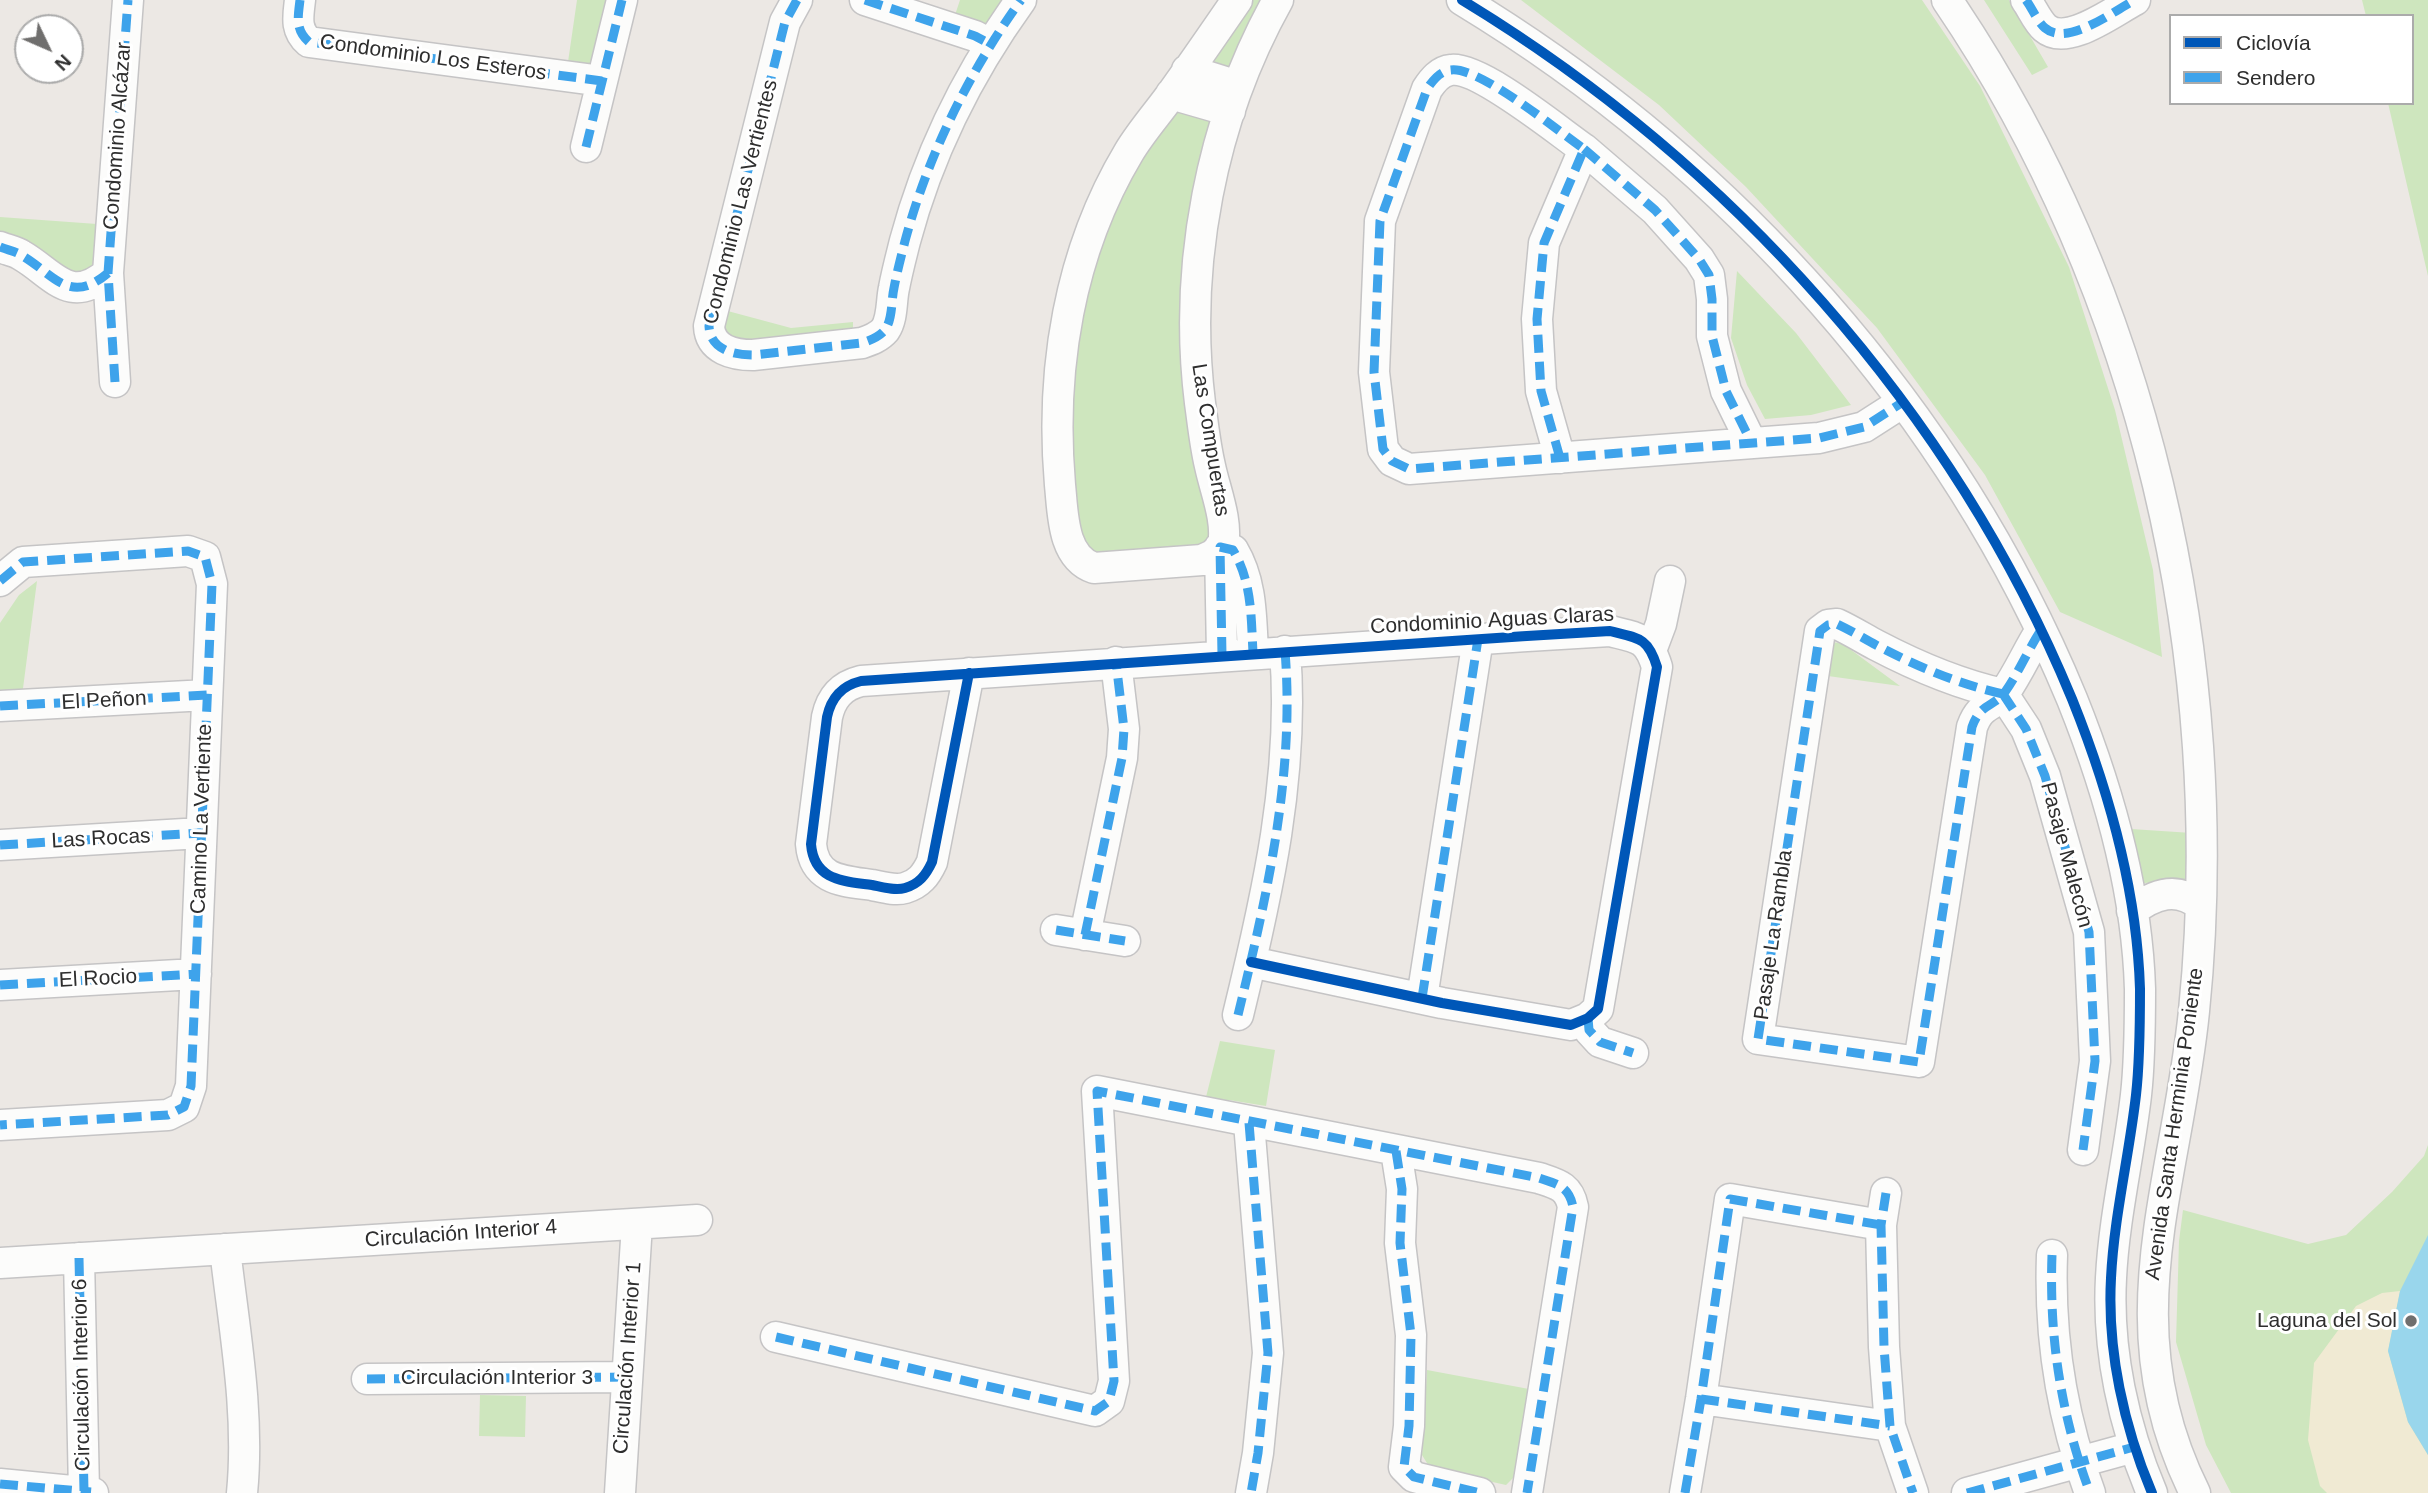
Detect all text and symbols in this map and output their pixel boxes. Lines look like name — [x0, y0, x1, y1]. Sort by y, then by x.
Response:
north arrow — [14, 14, 84, 84]
legend — [2169, 14, 2414, 105]
street label: Condominio Los Esteros — [318, 30, 548, 86]
text: Ciclovía — [2236, 31, 2311, 54]
street label: Condominio Alcázar — [99, 41, 137, 231]
text: N — [51, 50, 75, 75]
text: Sendero — [2236, 66, 2315, 89]
street label: Condominio Las Vertientes — [698, 77, 784, 327]
street label: Las Compuertas — [1186, 362, 1234, 518]
street label: Condominio Aguas Claras — [1370, 602, 1614, 640]
street label: El Peñon — [61, 686, 147, 716]
street label: Camino La Vertiente — [186, 723, 218, 915]
street label: Pasaje Malecón — [2034, 780, 2098, 930]
street label: Las Rocas — [51, 824, 151, 854]
street label: Pasaje La Rambla — [1750, 848, 1798, 1022]
street label: El Rocio — [58, 964, 138, 994]
street label: Avenida Santa Herminia Poniente — [2141, 966, 2209, 1282]
street label: Circulación Interior 4 — [364, 1215, 558, 1253]
street label: Circulación Interior 1 — [609, 1261, 647, 1455]
street label: Circulación Interior 6 — [68, 1279, 96, 1471]
place label: Laguna del Sol — [2257, 1308, 2397, 1334]
marker: Laguna del Sol — [2403, 1313, 2419, 1329]
street label: Circulación Interior 3 — [401, 1365, 593, 1391]

